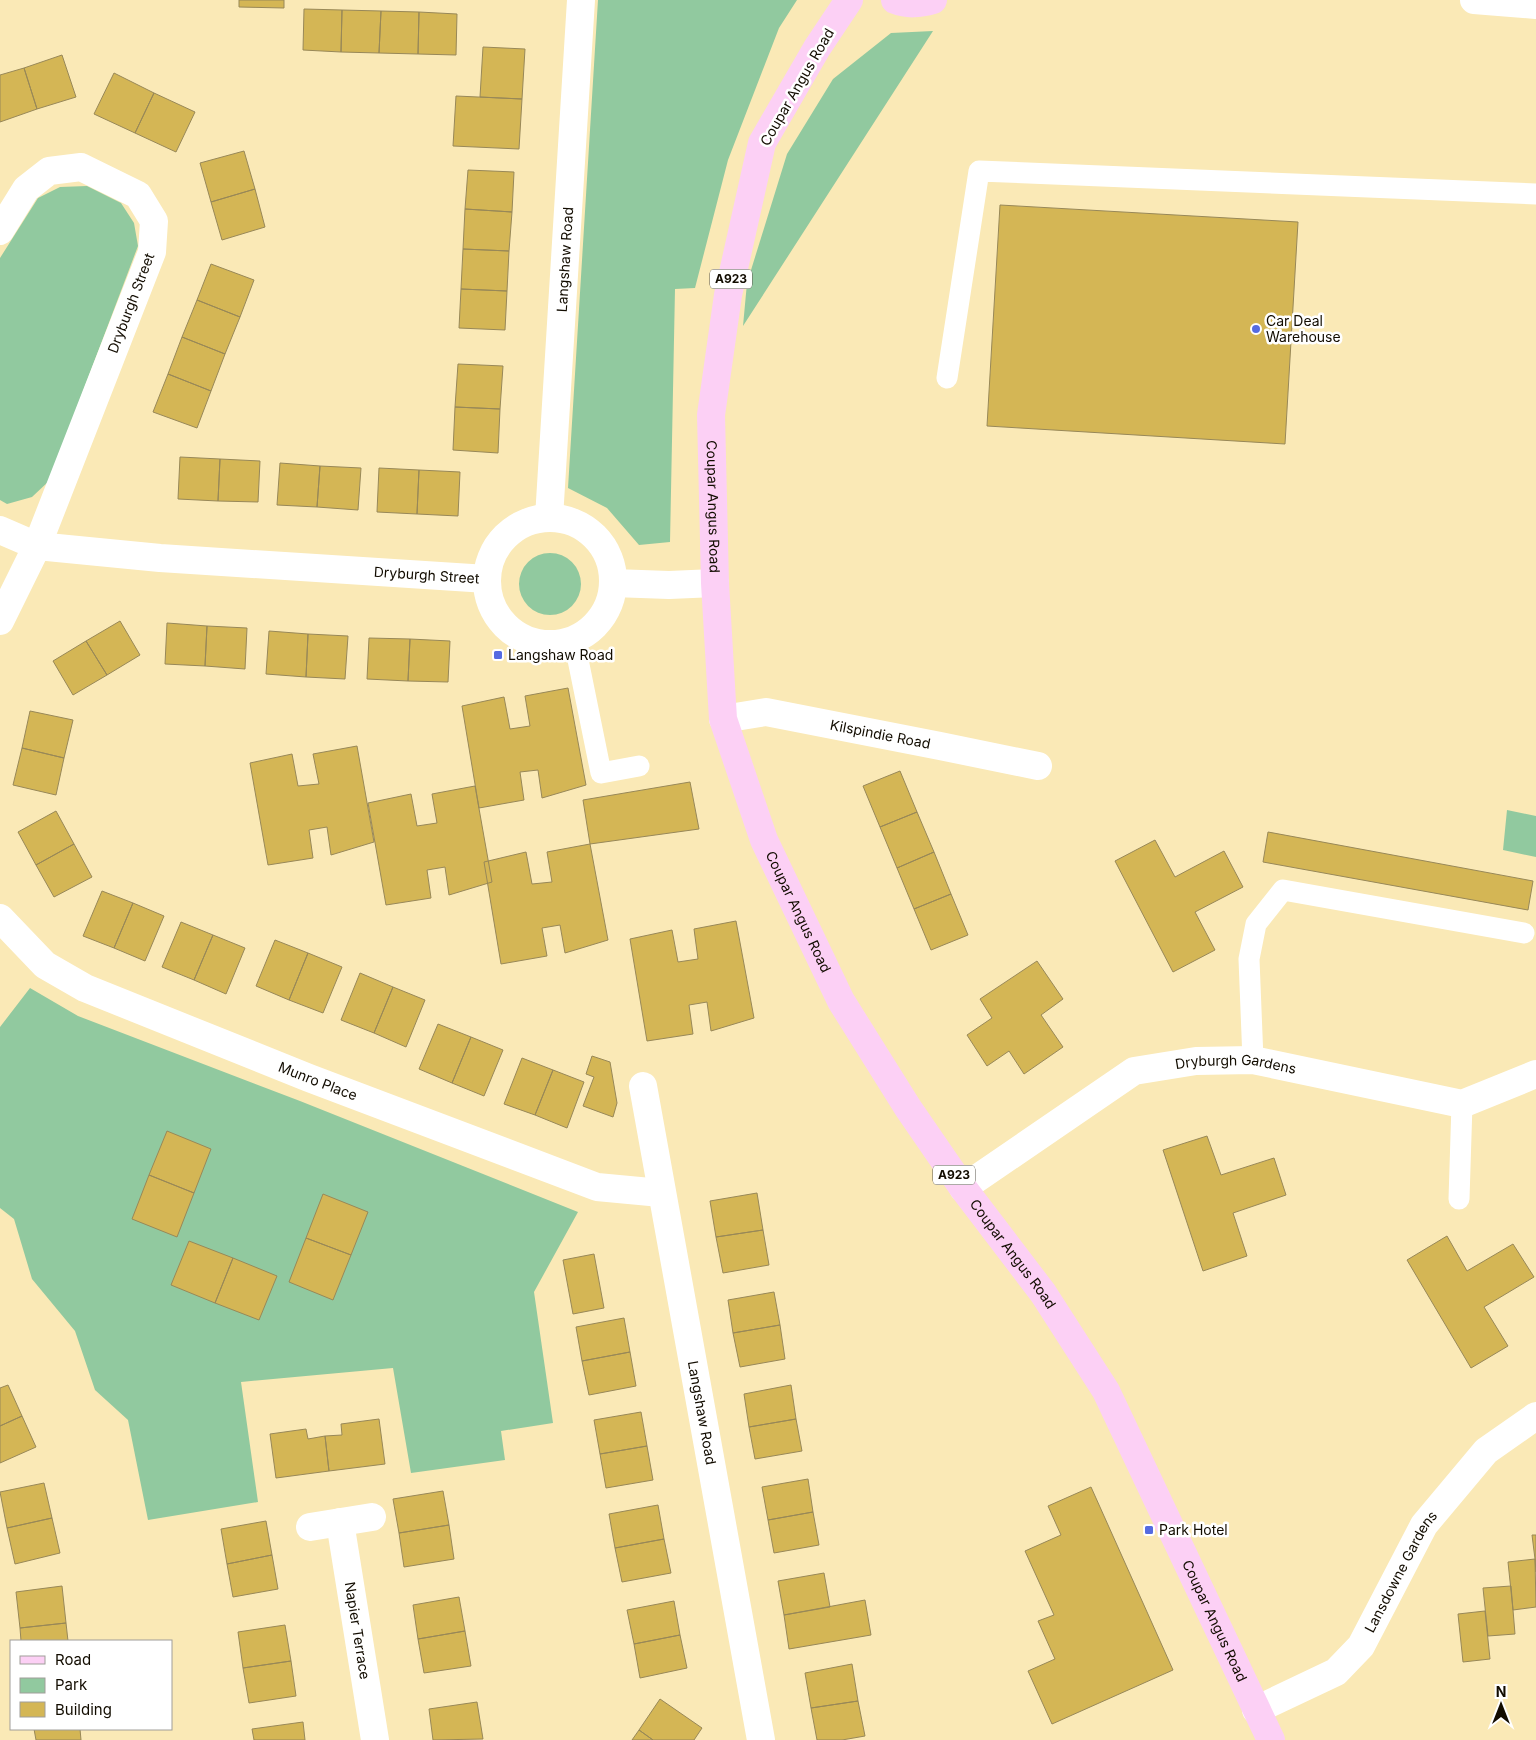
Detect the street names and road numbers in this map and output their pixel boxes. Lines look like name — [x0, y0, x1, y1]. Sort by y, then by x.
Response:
street label: Coupar Angus Road — [756, 25, 837, 148]
street label: Langshaw Road — [553, 206, 576, 313]
street label: Dryburgh Street — [104, 250, 158, 355]
road number: A923 — [710, 270, 752, 288]
street label: Coupar Angus Road — [704, 440, 724, 573]
street label: Dryburgh Street — [373, 563, 480, 587]
street label: Kilspindie Road — [829, 716, 932, 752]
street label: Coupar Angus Road — [762, 848, 835, 975]
street label: Dryburgh Gardens — [1174, 1051, 1298, 1077]
street label: Munro Place — [276, 1058, 360, 1103]
road number: A923 — [933, 1166, 975, 1184]
street label: Coupar Angus Road — [967, 1196, 1060, 1312]
street label: Langshaw Road — [685, 1359, 720, 1466]
street label: Lansdowne Gardens — [1361, 1507, 1440, 1635]
street label: Coupar Angus Road — [1179, 1557, 1251, 1684]
street label: Napier Terrace — [342, 1580, 374, 1681]

